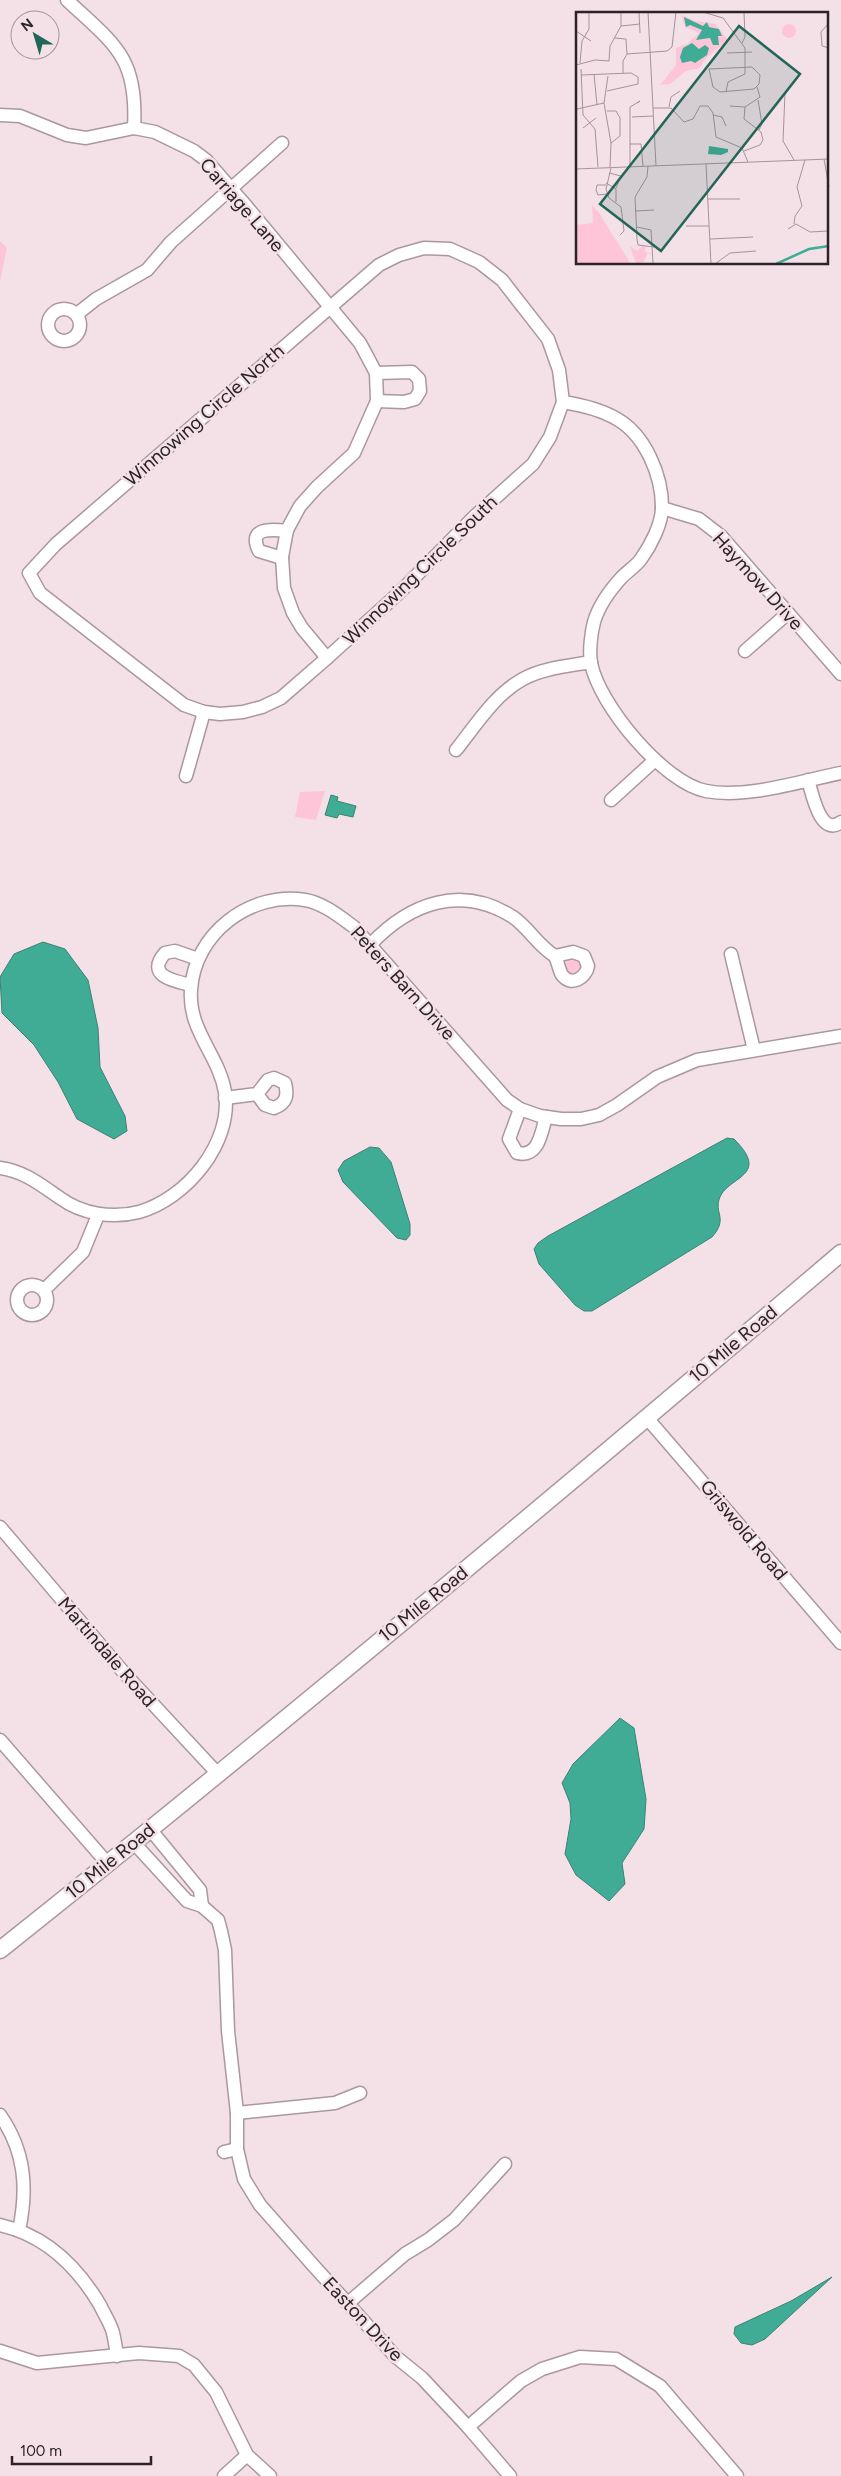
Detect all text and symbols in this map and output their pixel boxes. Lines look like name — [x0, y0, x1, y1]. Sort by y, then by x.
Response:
north arrow — [10, 10, 60, 60]
inset map — [576, 12, 828, 265]
text: N — [18, 15, 37, 35]
street label: Carriage Lane — [195, 153, 289, 257]
street label: Winnowing Circle North — [119, 339, 289, 491]
street label: Winnowing Circle South — [338, 490, 502, 650]
street label: Haymow Drive — [708, 527, 808, 635]
street label: Peters Barn Drive — [346, 921, 460, 1045]
street label: 10 Mile Road — [684, 1300, 782, 1388]
street label: Griswold Road — [695, 1475, 793, 1585]
street label: 10 Mile Road — [374, 1561, 472, 1647]
street label: Martindale Road — [53, 1592, 161, 1712]
street label: 10 Mile Road — [61, 1818, 159, 1904]
street label: Easton Drive — [318, 2272, 408, 2366]
scale bar — [12, 2434, 151, 2466]
text: 100 m — [20, 2442, 62, 2460]

